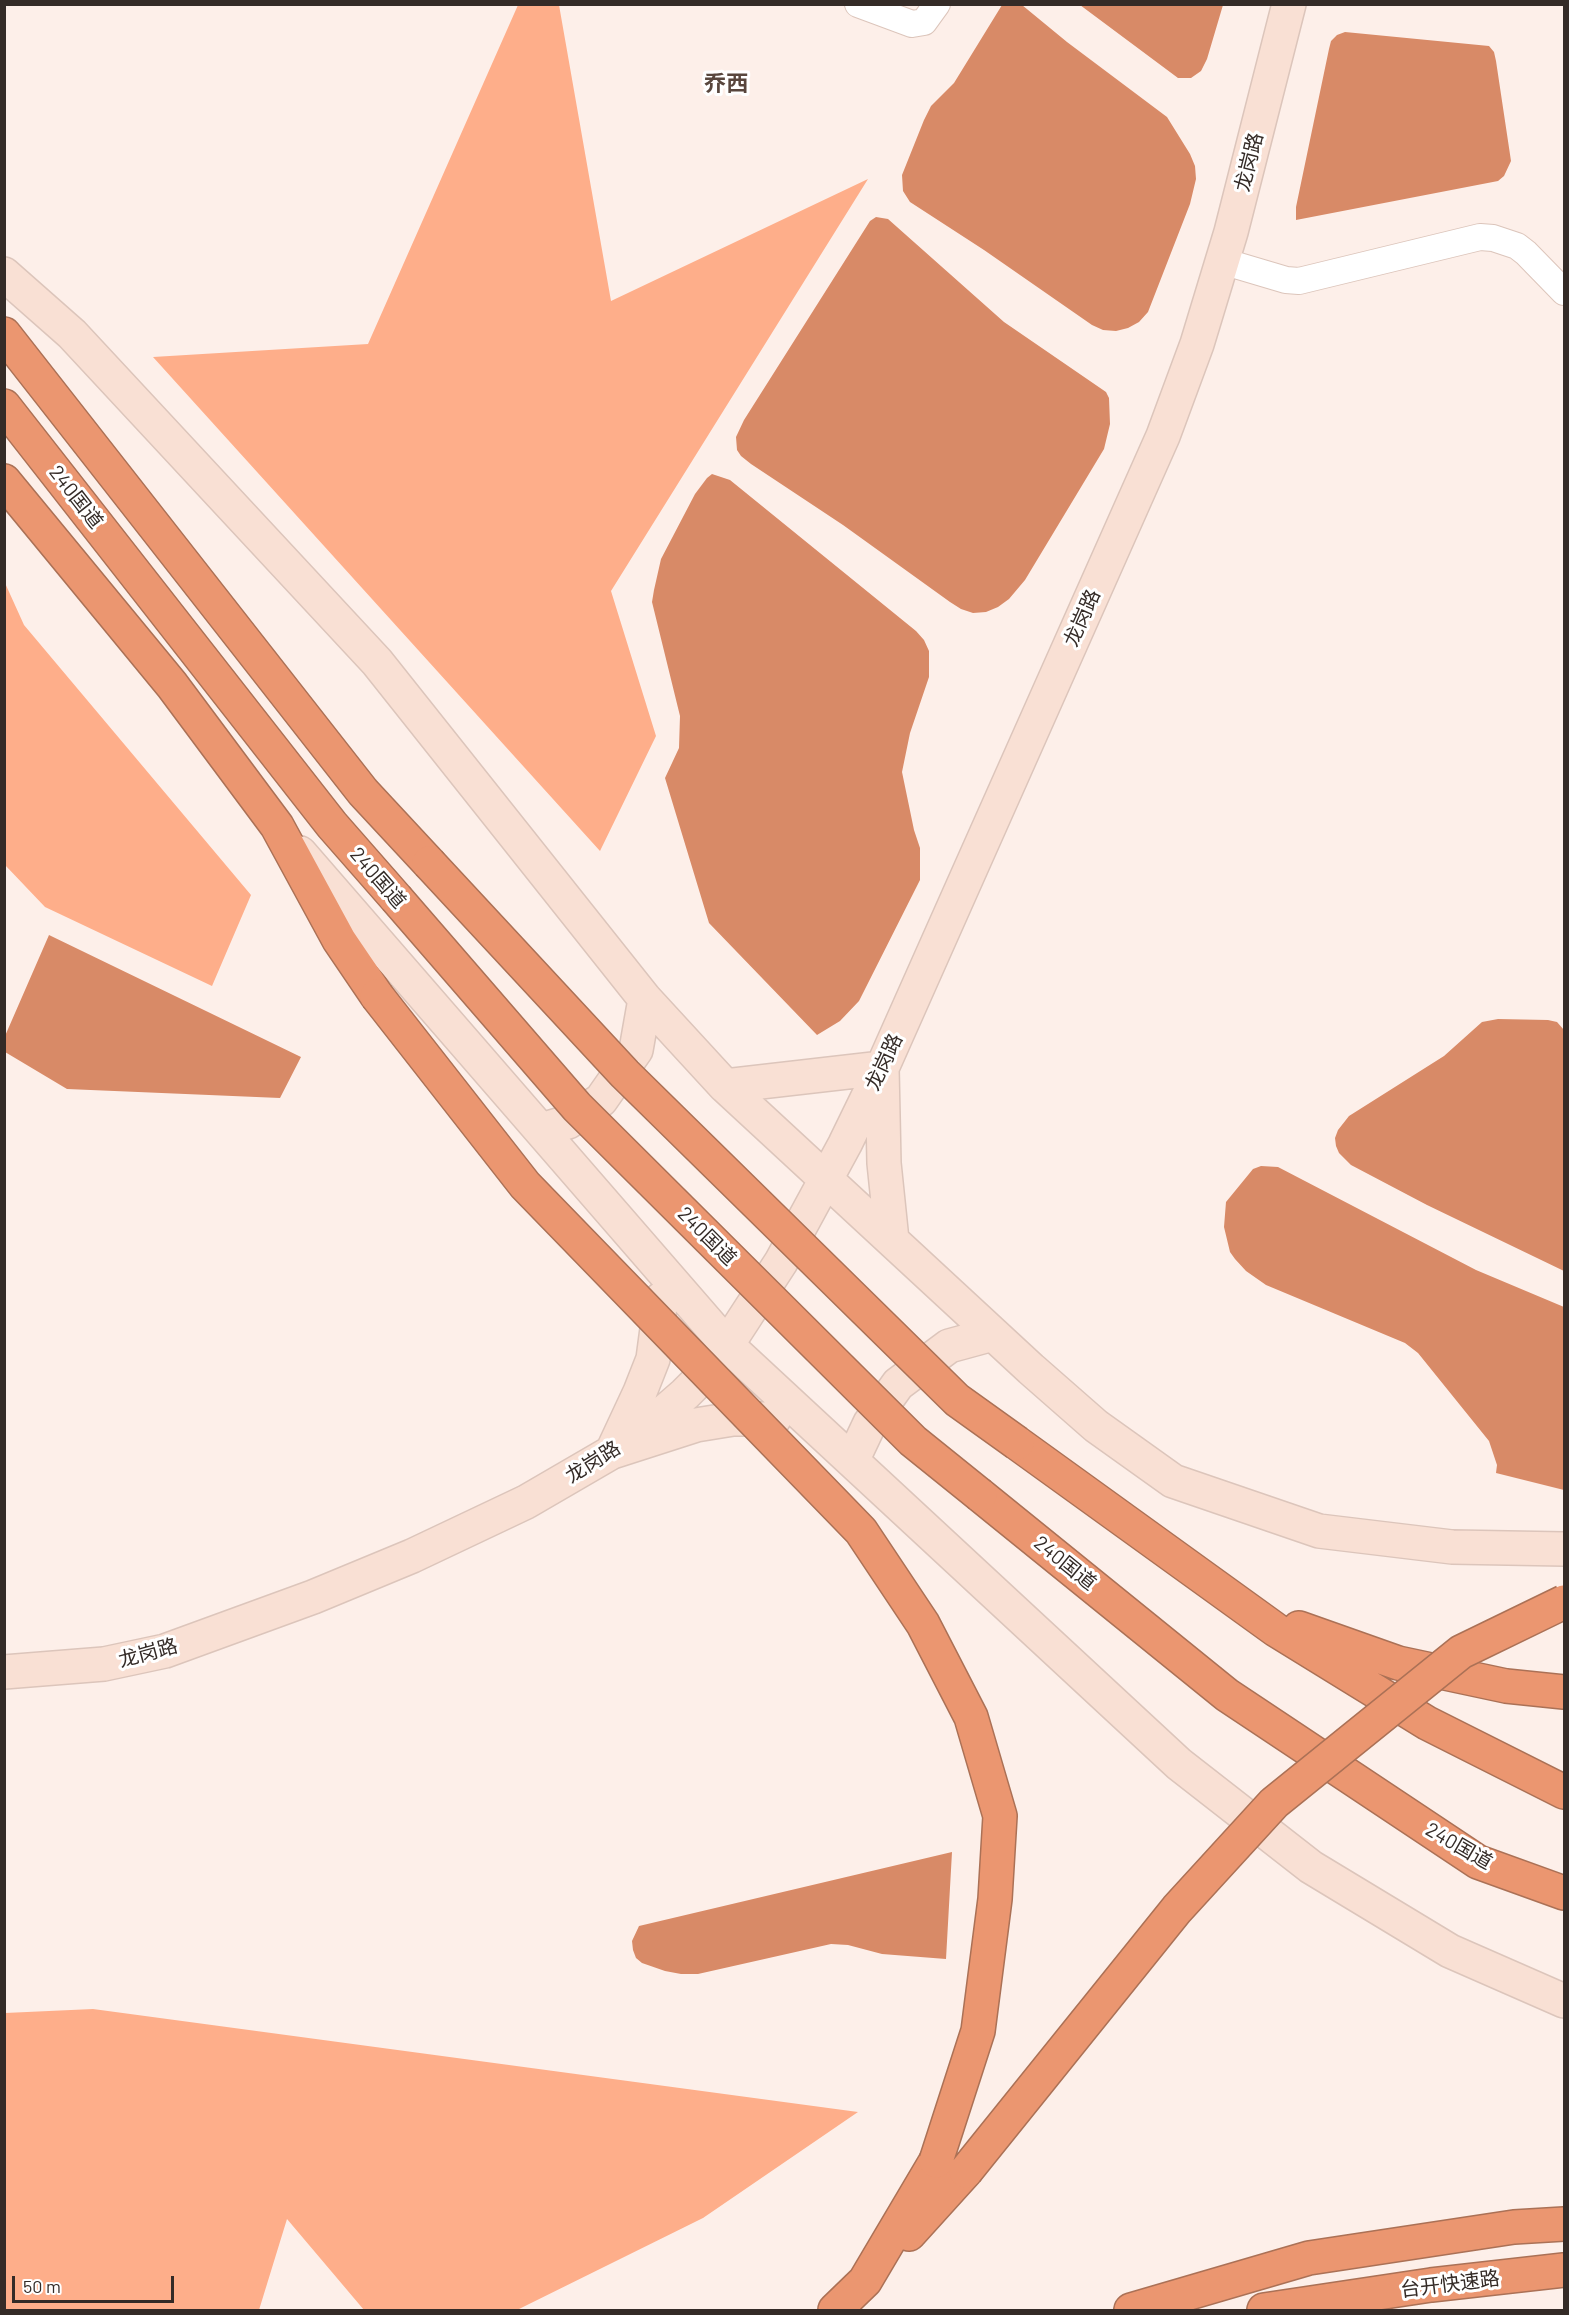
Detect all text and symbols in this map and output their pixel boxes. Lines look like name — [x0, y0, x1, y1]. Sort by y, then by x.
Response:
district label: 乔西 — [704, 71, 748, 97]
street label: 龙岗路 — [1230, 130, 1268, 194]
street label: 240国道 — [44, 461, 108, 533]
street label: 龙岗路 — [1059, 586, 1105, 650]
street label: 240国道 — [345, 843, 411, 913]
street label: 龙岗路 — [860, 1030, 908, 1094]
street label: 240国道 — [673, 1202, 741, 1270]
street label: 龙岗路 — [561, 1436, 625, 1488]
street label: 240国道 — [1029, 1531, 1101, 1595]
street label: 龙岗路 — [116, 1634, 180, 1672]
street label: 240国道 — [1421, 1817, 1497, 1875]
scale bar — [15, 2264, 177, 2302]
street label: 台开快速路 — [1399, 2266, 1501, 2302]
text: 50 m — [23, 2275, 61, 2297]

